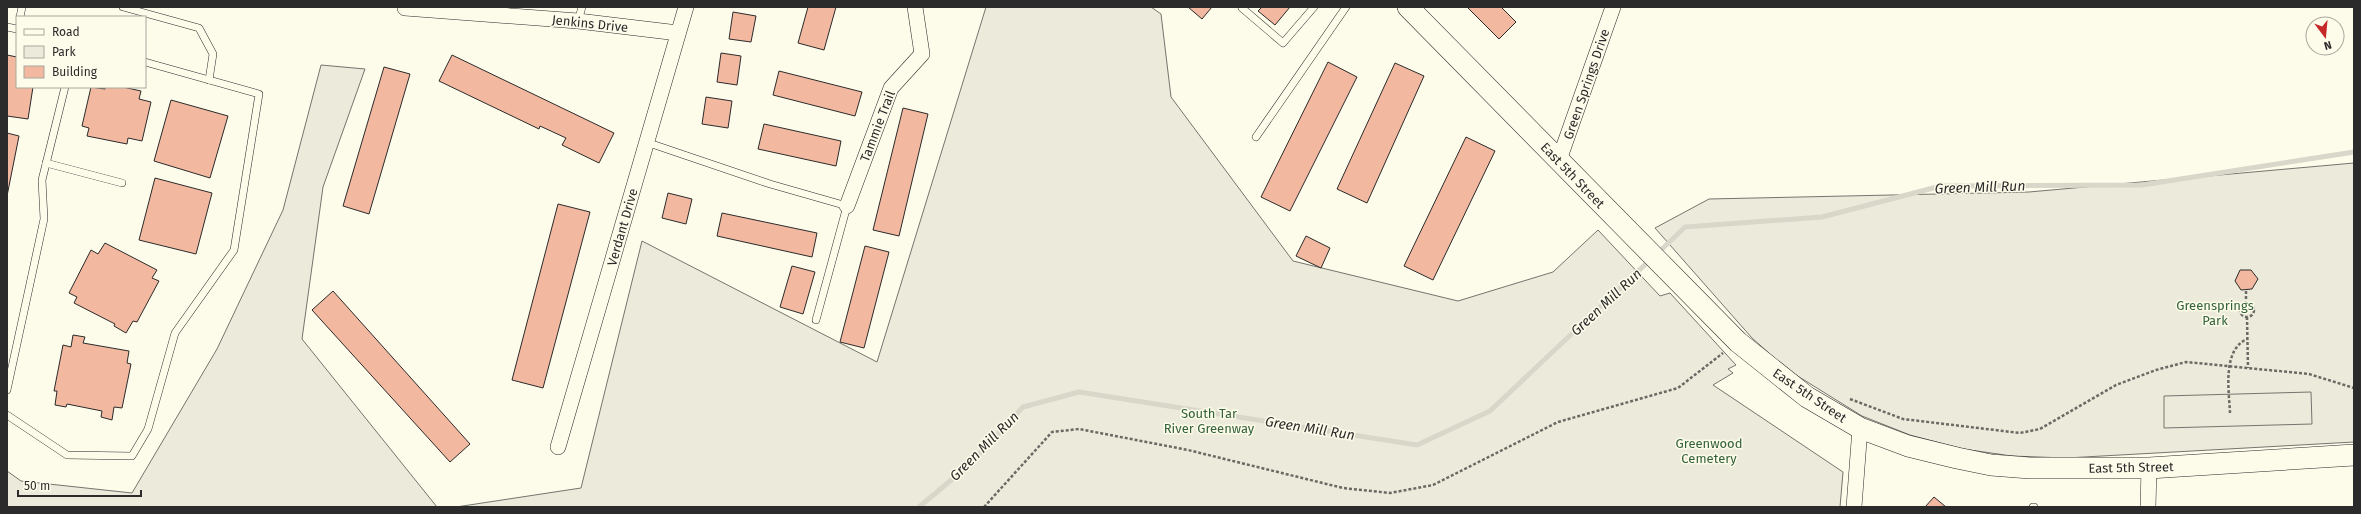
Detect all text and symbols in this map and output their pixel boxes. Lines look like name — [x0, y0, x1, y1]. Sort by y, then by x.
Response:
street label: Jenkins Drive — [551, 12, 629, 35]
legend — [16, 16, 146, 88]
north arrow — [2305, 16, 2345, 56]
text: Road — [52, 25, 80, 39]
street label: Green Springs Drive — [1561, 27, 1612, 141]
text: N — [2322, 38, 2333, 52]
text: Park — [52, 45, 76, 59]
text: Building — [52, 65, 98, 79]
street label: Tammie Trail — [857, 88, 898, 164]
street label: East 5th Street — [1538, 139, 1608, 211]
water label: Green Mill Run — [1934, 177, 2026, 198]
street label: Verdant Drive — [604, 187, 641, 268]
water label: Green Mill Run — [1567, 265, 1645, 340]
park label: Greensprings Park — [2176, 298, 2254, 328]
street label: East 5th Street — [1770, 365, 1850, 426]
park label: South Tar River Greenway — [1164, 406, 1255, 436]
water label: Green Mill Run — [946, 408, 1022, 484]
water label: Green Mill Run — [1264, 413, 1356, 444]
park label: Greenwood Cemetery — [1676, 436, 1742, 466]
street label: East 5th Street — [2088, 459, 2174, 476]
scale bar — [18, 472, 141, 498]
text: 50 m — [24, 479, 50, 493]

